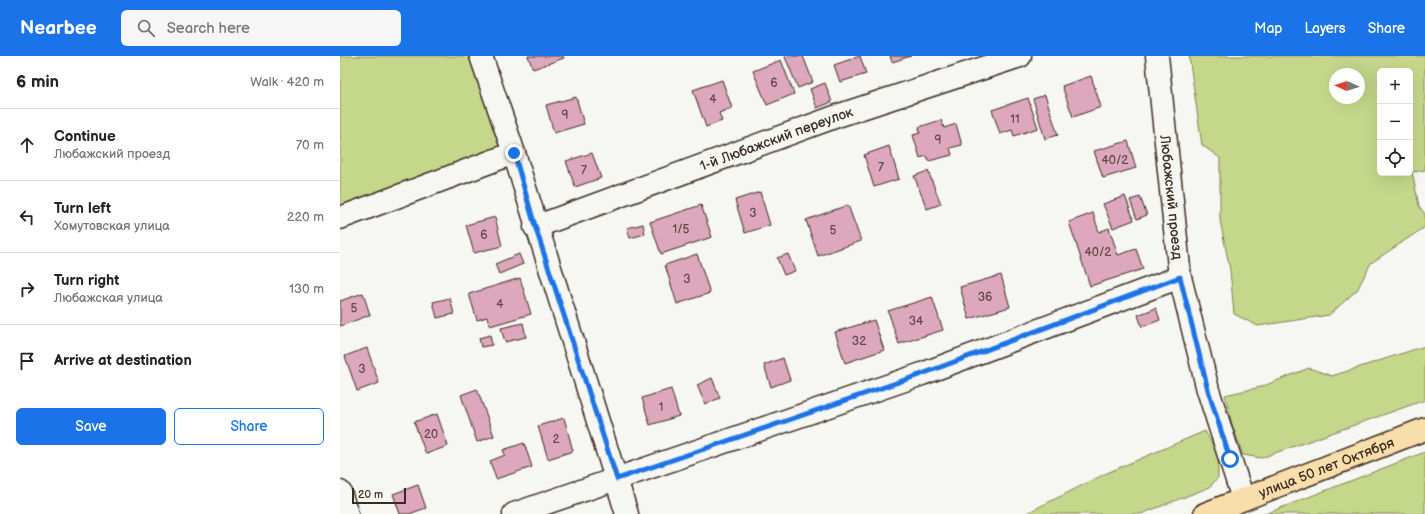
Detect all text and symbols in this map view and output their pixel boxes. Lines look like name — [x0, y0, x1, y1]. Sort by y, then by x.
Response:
search box — [121, 10, 401, 46]
text: Nearbee — [20, 17, 97, 40]
icon: search — [135, 17, 157, 39]
text: Search here — [167, 19, 250, 38]
text: Map — [1254, 20, 1282, 37]
text: Layers — [1304, 20, 1346, 37]
text: Share — [1368, 20, 1405, 37]
north arrow — [1329, 68, 1365, 104]
map controls — [1377, 68, 1413, 176]
button: + — [1377, 68, 1413, 104]
text: 6 min — [16, 72, 59, 92]
text: Walk · 420 m — [250, 74, 324, 90]
house number: 6 — [770, 76, 778, 91]
house number: 4 — [709, 92, 717, 107]
street label: 1-й Любажский переулок — [697, 103, 856, 174]
button: − — [1377, 104, 1413, 140]
house number: 9 — [562, 108, 569, 123]
house number: 11 — [1010, 112, 1020, 127]
text: Continue — [54, 127, 116, 146]
house number: 9 — [935, 133, 942, 148]
street label: Любажский проезд — [1157, 133, 1187, 261]
icon: ahead — [16, 134, 38, 156]
text: 70 m — [296, 137, 324, 153]
button: locate — [1377, 140, 1413, 176]
route end — [505, 144, 523, 162]
text: Любажский проезд — [54, 146, 170, 162]
house number: 40/2 — [1102, 153, 1128, 168]
house number: 7 — [878, 160, 884, 175]
house number: 7 — [581, 163, 587, 178]
text: Turn left — [54, 199, 111, 218]
icon: left — [16, 206, 38, 228]
house number: 3 — [749, 206, 757, 221]
text: 220 m — [287, 209, 324, 225]
text: Хомутовская улица — [54, 218, 170, 234]
house number: 1/5 — [673, 222, 690, 237]
house number: 5 — [830, 223, 837, 238]
house number: 6 — [480, 228, 488, 243]
house number: 40/2 — [1085, 245, 1111, 260]
text: Turn right — [54, 271, 119, 290]
house number: 3 — [683, 272, 691, 287]
icon: right — [16, 278, 38, 300]
text: 130 m — [289, 281, 324, 297]
text: Любажская улица — [54, 290, 163, 306]
house number: 36 — [978, 290, 992, 305]
house number: 4 — [496, 297, 504, 312]
house number: 5 — [351, 301, 358, 316]
house number: 34 — [909, 314, 924, 329]
house number: 32 — [852, 334, 866, 349]
icon: arrive — [16, 350, 38, 372]
text: Arrive at destination — [54, 351, 192, 370]
house number: 3 — [358, 362, 366, 377]
house number: 1 — [659, 400, 663, 415]
button: Save — [16, 408, 166, 445]
button: Share — [174, 408, 324, 445]
house number: 20 — [424, 427, 438, 442]
house number: 2 — [552, 432, 560, 447]
street label: улица 50 лет Октября — [1256, 433, 1397, 501]
route start — [1221, 450, 1239, 468]
scale bar — [352, 486, 406, 505]
text: 20 m — [358, 488, 383, 501]

